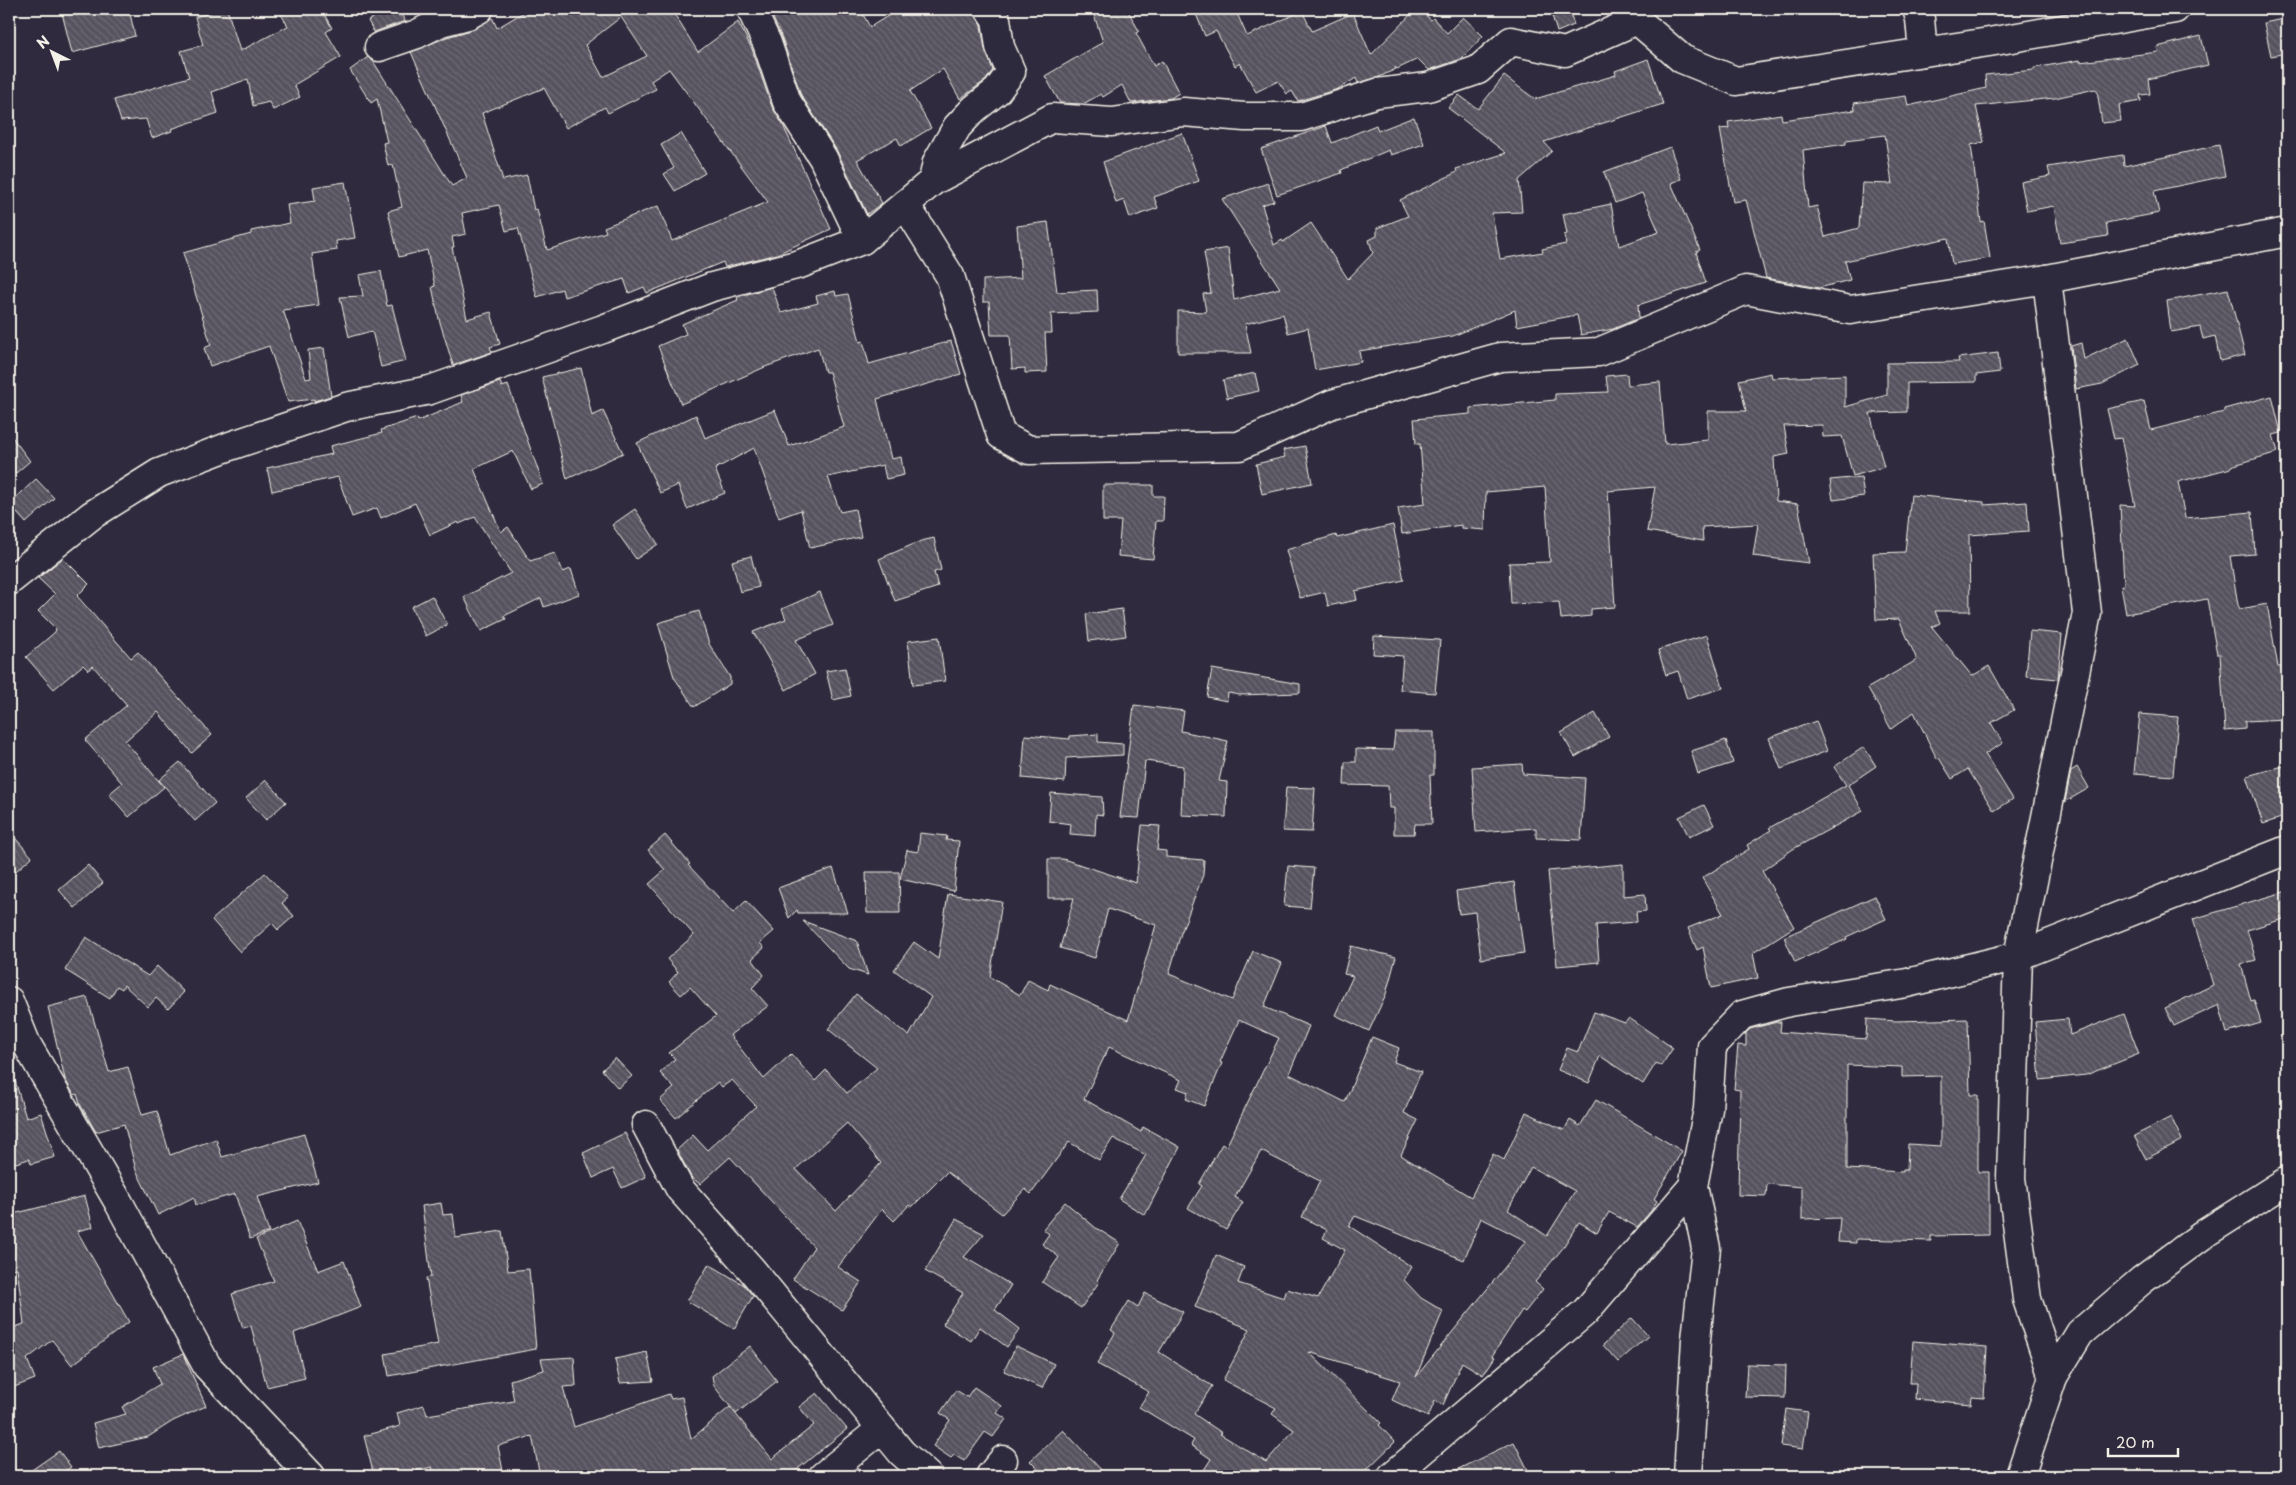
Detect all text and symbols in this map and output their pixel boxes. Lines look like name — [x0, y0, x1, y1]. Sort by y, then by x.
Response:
north arrow — [28, 28, 78, 78]
text: N — [32, 30, 54, 53]
scale bar — [2108, 1425, 2178, 1457]
text: 20 m — [2116, 1430, 2155, 1453]

